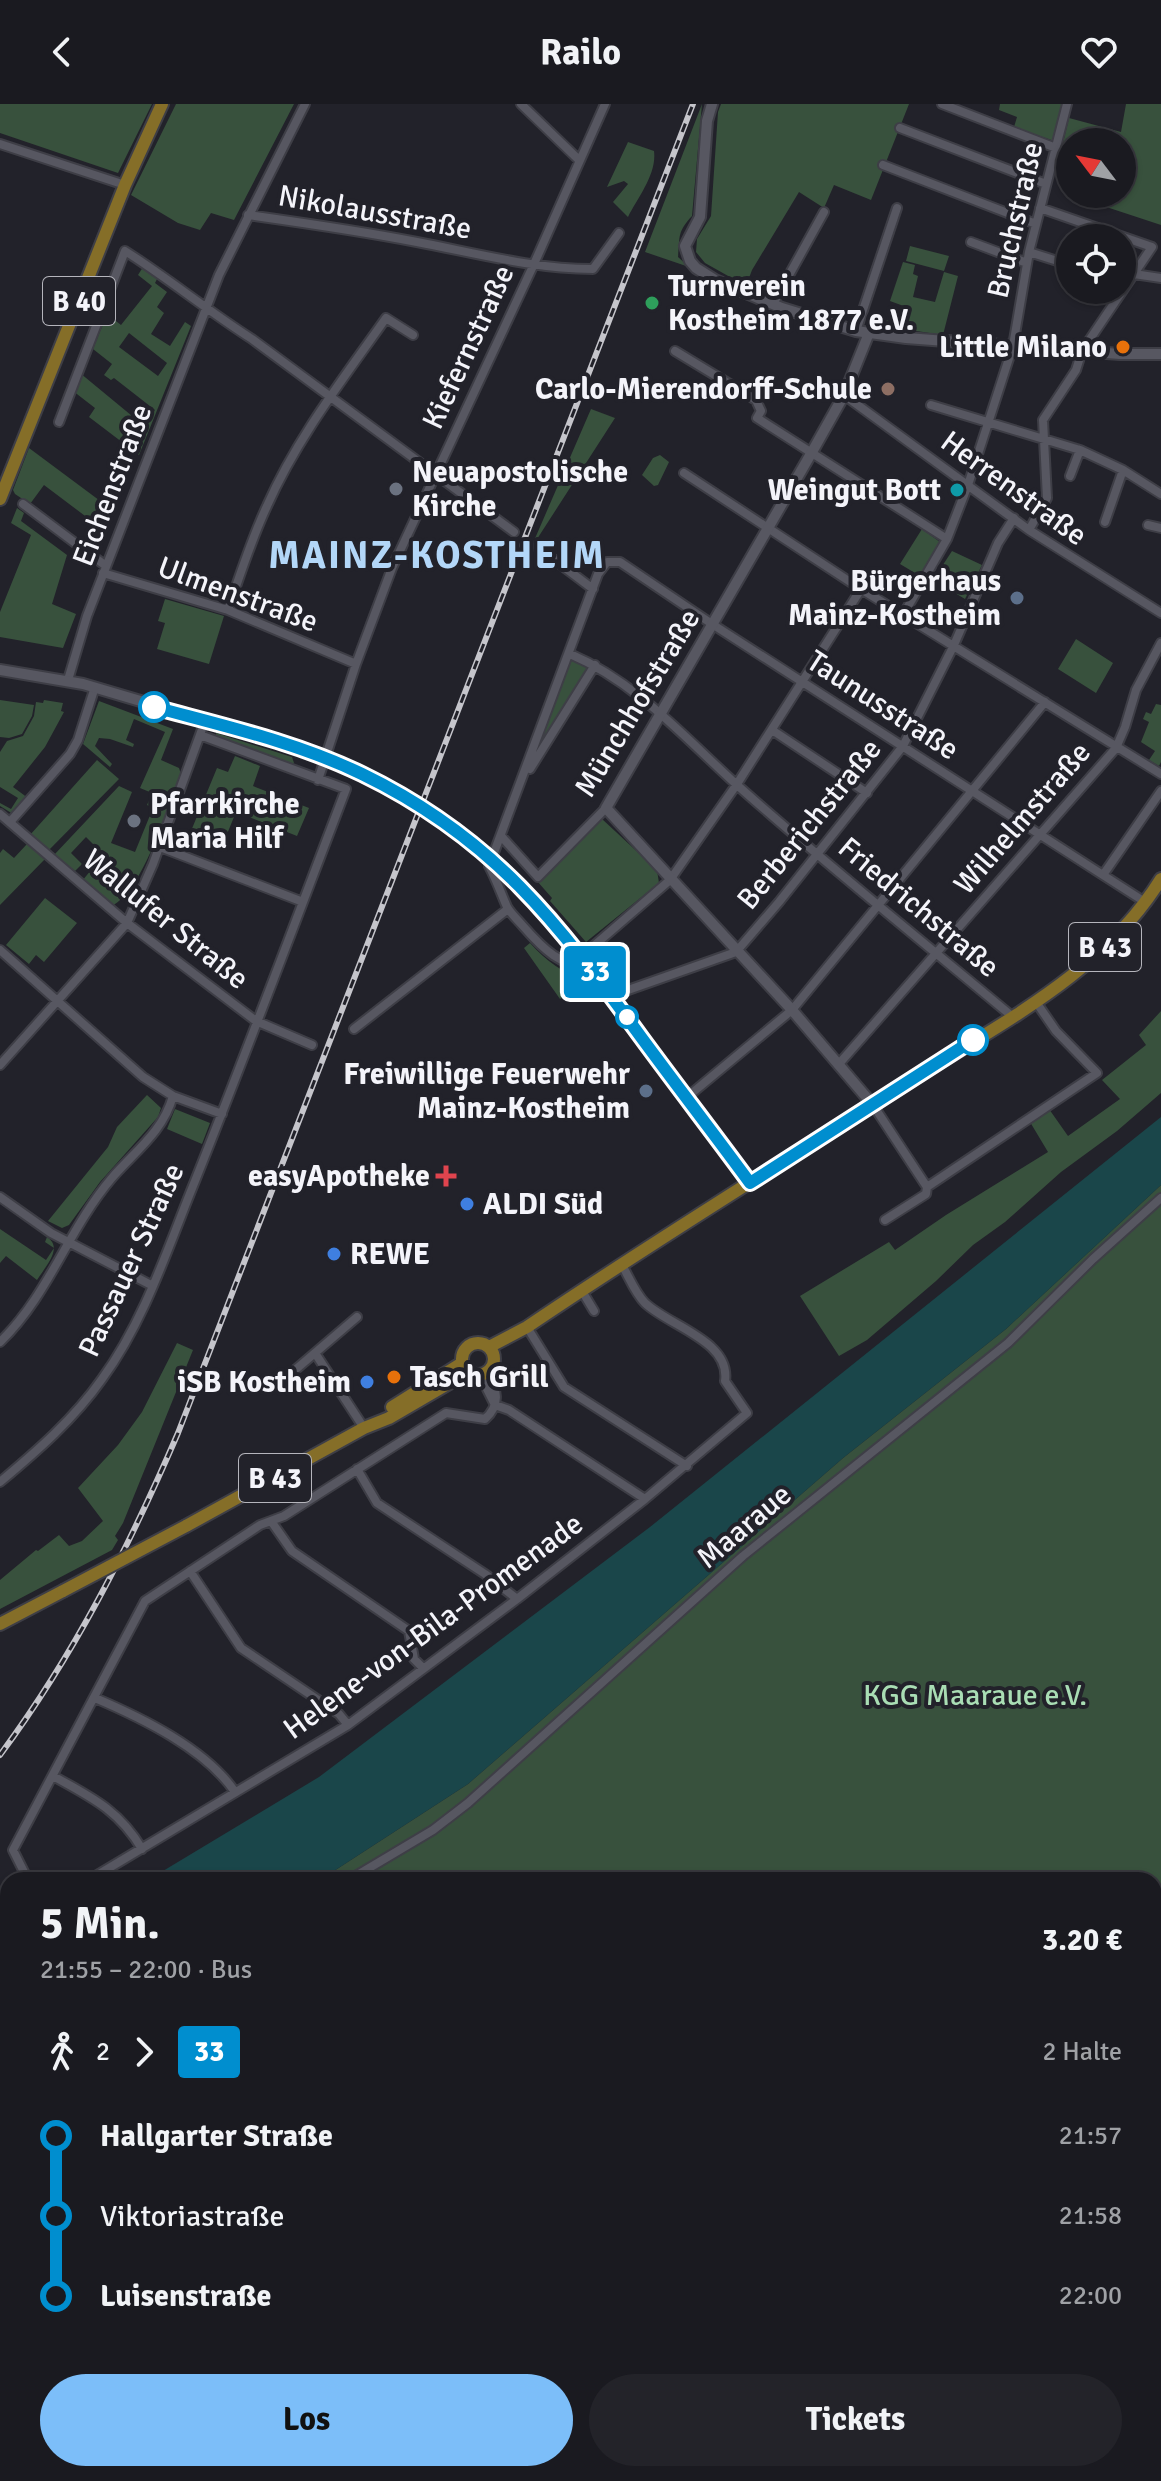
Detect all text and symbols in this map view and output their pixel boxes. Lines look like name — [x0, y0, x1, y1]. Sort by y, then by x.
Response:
icon: back — [40, 30, 84, 74]
text: Railo — [540, 30, 621, 75]
icon: heart — [1077, 30, 1121, 74]
north arrow — [1056, 128, 1136, 208]
map controls — [1056, 128, 1136, 304]
street label: Bruchstraße — [980, 138, 1051, 302]
street label: Nikolausstraße — [275, 177, 474, 248]
button: locate — [1056, 224, 1136, 304]
street label: Kiefernstraße — [414, 259, 523, 435]
place label: Turnverein Kostheim 1877 e.V. — [668, 268, 914, 339]
road number: B 40 — [43, 277, 115, 325]
marker: Turnverein Kostheim 1877 e.V. — [643, 294, 661, 312]
place label: Little Milano — [939, 329, 1107, 366]
marker: Little Milano — [1114, 338, 1132, 356]
place label: Carlo-Mierendorff-Schule — [535, 371, 872, 408]
marker: Carlo-Mierendorff-Schule — [879, 380, 897, 398]
street label: Eichenstraße — [65, 399, 160, 571]
street label: Herrenstraße — [933, 423, 1094, 554]
place label: Neuapostolische Kirche — [412, 454, 628, 525]
place label: Weingut Bott — [768, 472, 941, 509]
marker: Neuapostolische Kirche — [387, 480, 405, 498]
marker: Weingut Bott — [948, 481, 966, 499]
district label: MAINZ-KOSTHEIM — [268, 532, 606, 579]
street label: Ulmenstraße — [153, 548, 323, 641]
place label: Bürgerhaus Mainz-Kostheim — [788, 563, 1001, 634]
marker: Bürgerhaus Mainz-Kostheim — [1008, 589, 1026, 607]
street label: Münchhofstraße — [567, 603, 708, 804]
street label: Taunusstraße — [800, 643, 966, 768]
unlabelled marker — [139, 692, 169, 722]
street label: Berberichstraße — [729, 732, 889, 917]
street label: Wilhelmstraße — [946, 734, 1099, 902]
place label: Pfarrkirche Maria Hilf — [150, 786, 300, 857]
marker: Pfarrkirche Maria Hilf — [125, 812, 143, 830]
street label: Friedrichstraße — [830, 829, 1007, 986]
street label: Wallufer Straße — [75, 841, 256, 997]
road number: B 43 — [1069, 923, 1141, 971]
line badge: 33 — [559, 946, 631, 998]
text: 33 — [580, 955, 610, 989]
unlabelled marker — [616, 1006, 638, 1028]
unlabelled marker — [958, 1025, 988, 1055]
place label: Freiwillige Feuerwehr Mainz-Kostheim — [343, 1056, 630, 1127]
marker: Freiwillige Feuerwehr Mainz-Kostheim — [637, 1082, 655, 1100]
street label: Passauer Straße — [71, 1158, 192, 1363]
place label: easyApotheke — [248, 1158, 430, 1195]
marker: easyApotheke — [437, 1167, 455, 1185]
place label: ALDI Süd — [483, 1186, 603, 1223]
marker: ALDI Süd — [458, 1195, 476, 1213]
place label: REWE — [350, 1236, 430, 1273]
marker: REWE — [325, 1245, 343, 1263]
place label: Tasch Grill — [410, 1359, 549, 1396]
place label: iSB Kostheim — [177, 1364, 351, 1401]
marker: Tasch Grill — [385, 1368, 403, 1386]
marker: iSB Kostheim — [358, 1373, 376, 1391]
road number: B 43 — [239, 1454, 311, 1502]
street label: Maaraue — [690, 1476, 799, 1577]
street label: Helene-von-Bila-Promenade — [276, 1505, 590, 1748]
park label: KGG Maaraue e.V. — [863, 1677, 1087, 1714]
text: 5 Min. — [40, 1897, 160, 1951]
text: 3.20 € — [1042, 1922, 1122, 1959]
text: 21:55 – 22:00 · Bus — [40, 1954, 252, 1986]
icon: walk — [40, 2030, 84, 2074]
icon: forward — [122, 2030, 166, 2074]
text: 33 — [194, 2035, 224, 2069]
text: 2 — [96, 2036, 110, 2068]
text: 2 Halte — [1042, 2036, 1122, 2068]
text: Hallgarter Straße — [100, 2118, 333, 2155]
text: 21:57 — [1059, 2120, 1122, 2152]
text: Viktoriastraße — [100, 2198, 285, 2235]
text: 21:58 — [1059, 2200, 1122, 2232]
text: Luisenstraße — [100, 2278, 272, 2315]
text: 22:00 — [1059, 2280, 1122, 2312]
button: Los — [40, 2374, 573, 2466]
button: Tickets — [589, 2374, 1122, 2466]

